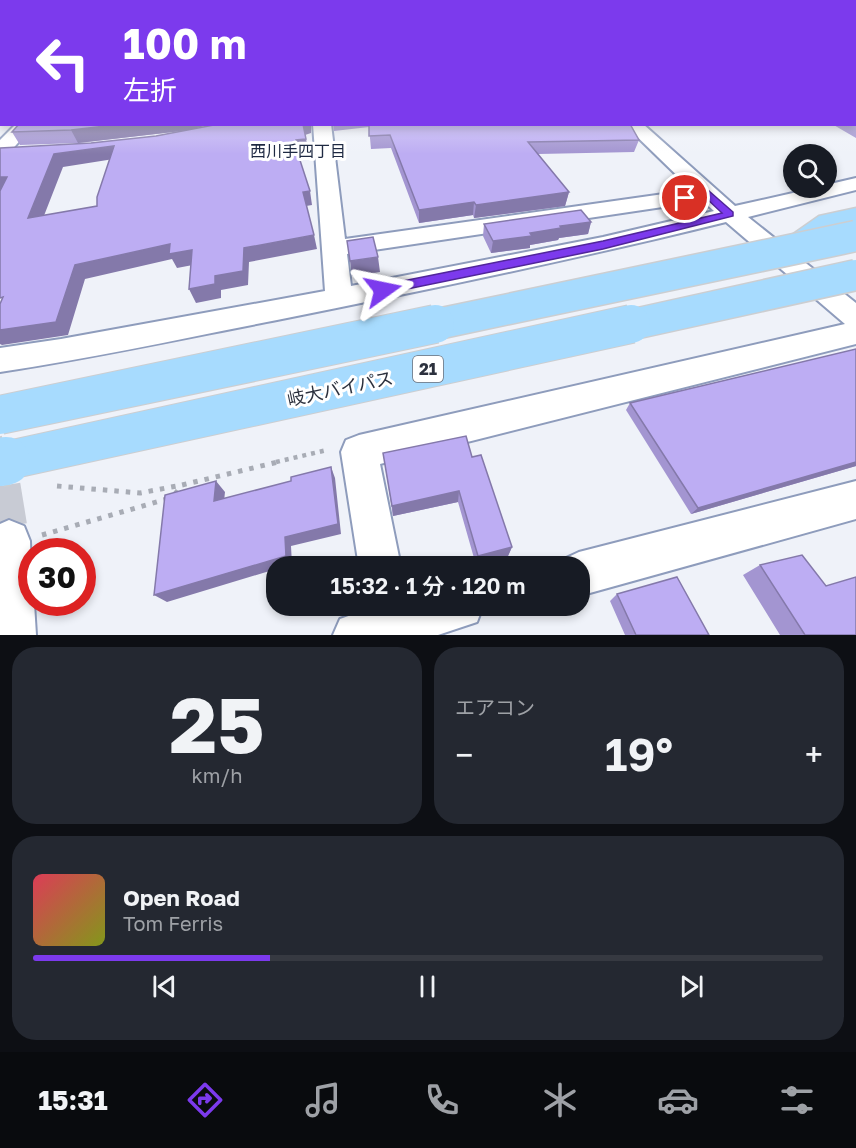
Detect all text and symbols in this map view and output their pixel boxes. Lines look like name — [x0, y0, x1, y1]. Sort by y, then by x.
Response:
text: 100 m — [123, 18, 246, 68]
icon: left — [24, 24, 102, 102]
text: 左折 — [123, 74, 177, 106]
district label: 西川手四丁目 — [250, 141, 346, 161]
map controls — [783, 144, 837, 198]
button: search — [783, 144, 837, 198]
pin — [659, 172, 710, 223]
icon: arrive — [668, 181, 701, 214]
position arrow — [351, 258, 415, 322]
road number: 21 — [413, 356, 443, 382]
street label: 岐大バイパス — [285, 366, 395, 410]
speed limit sign: 30 — [18, 538, 96, 616]
text: 15:32 · 1 分 · 120 m — [331, 572, 525, 599]
text: 25 — [169, 677, 265, 770]
text: エアコン — [455, 695, 535, 719]
text: 19° — [605, 727, 673, 781]
text: − — [455, 735, 473, 774]
text: + — [805, 735, 823, 774]
text: km/h — [192, 763, 242, 787]
text: Open Road — [123, 884, 240, 911]
text: Tom Ferris — [123, 911, 223, 935]
icon: previous — [148, 970, 181, 1003]
icon: pause — [411, 970, 444, 1003]
icon: next — [675, 970, 708, 1003]
icon: directions — [184, 1079, 226, 1121]
icon: music — [302, 1079, 344, 1121]
icon: phone — [421, 1079, 463, 1121]
icon: climate — [539, 1079, 581, 1121]
icon: car — [657, 1079, 699, 1121]
icon: filters — [776, 1079, 818, 1121]
text: 15:31 — [38, 1084, 108, 1116]

